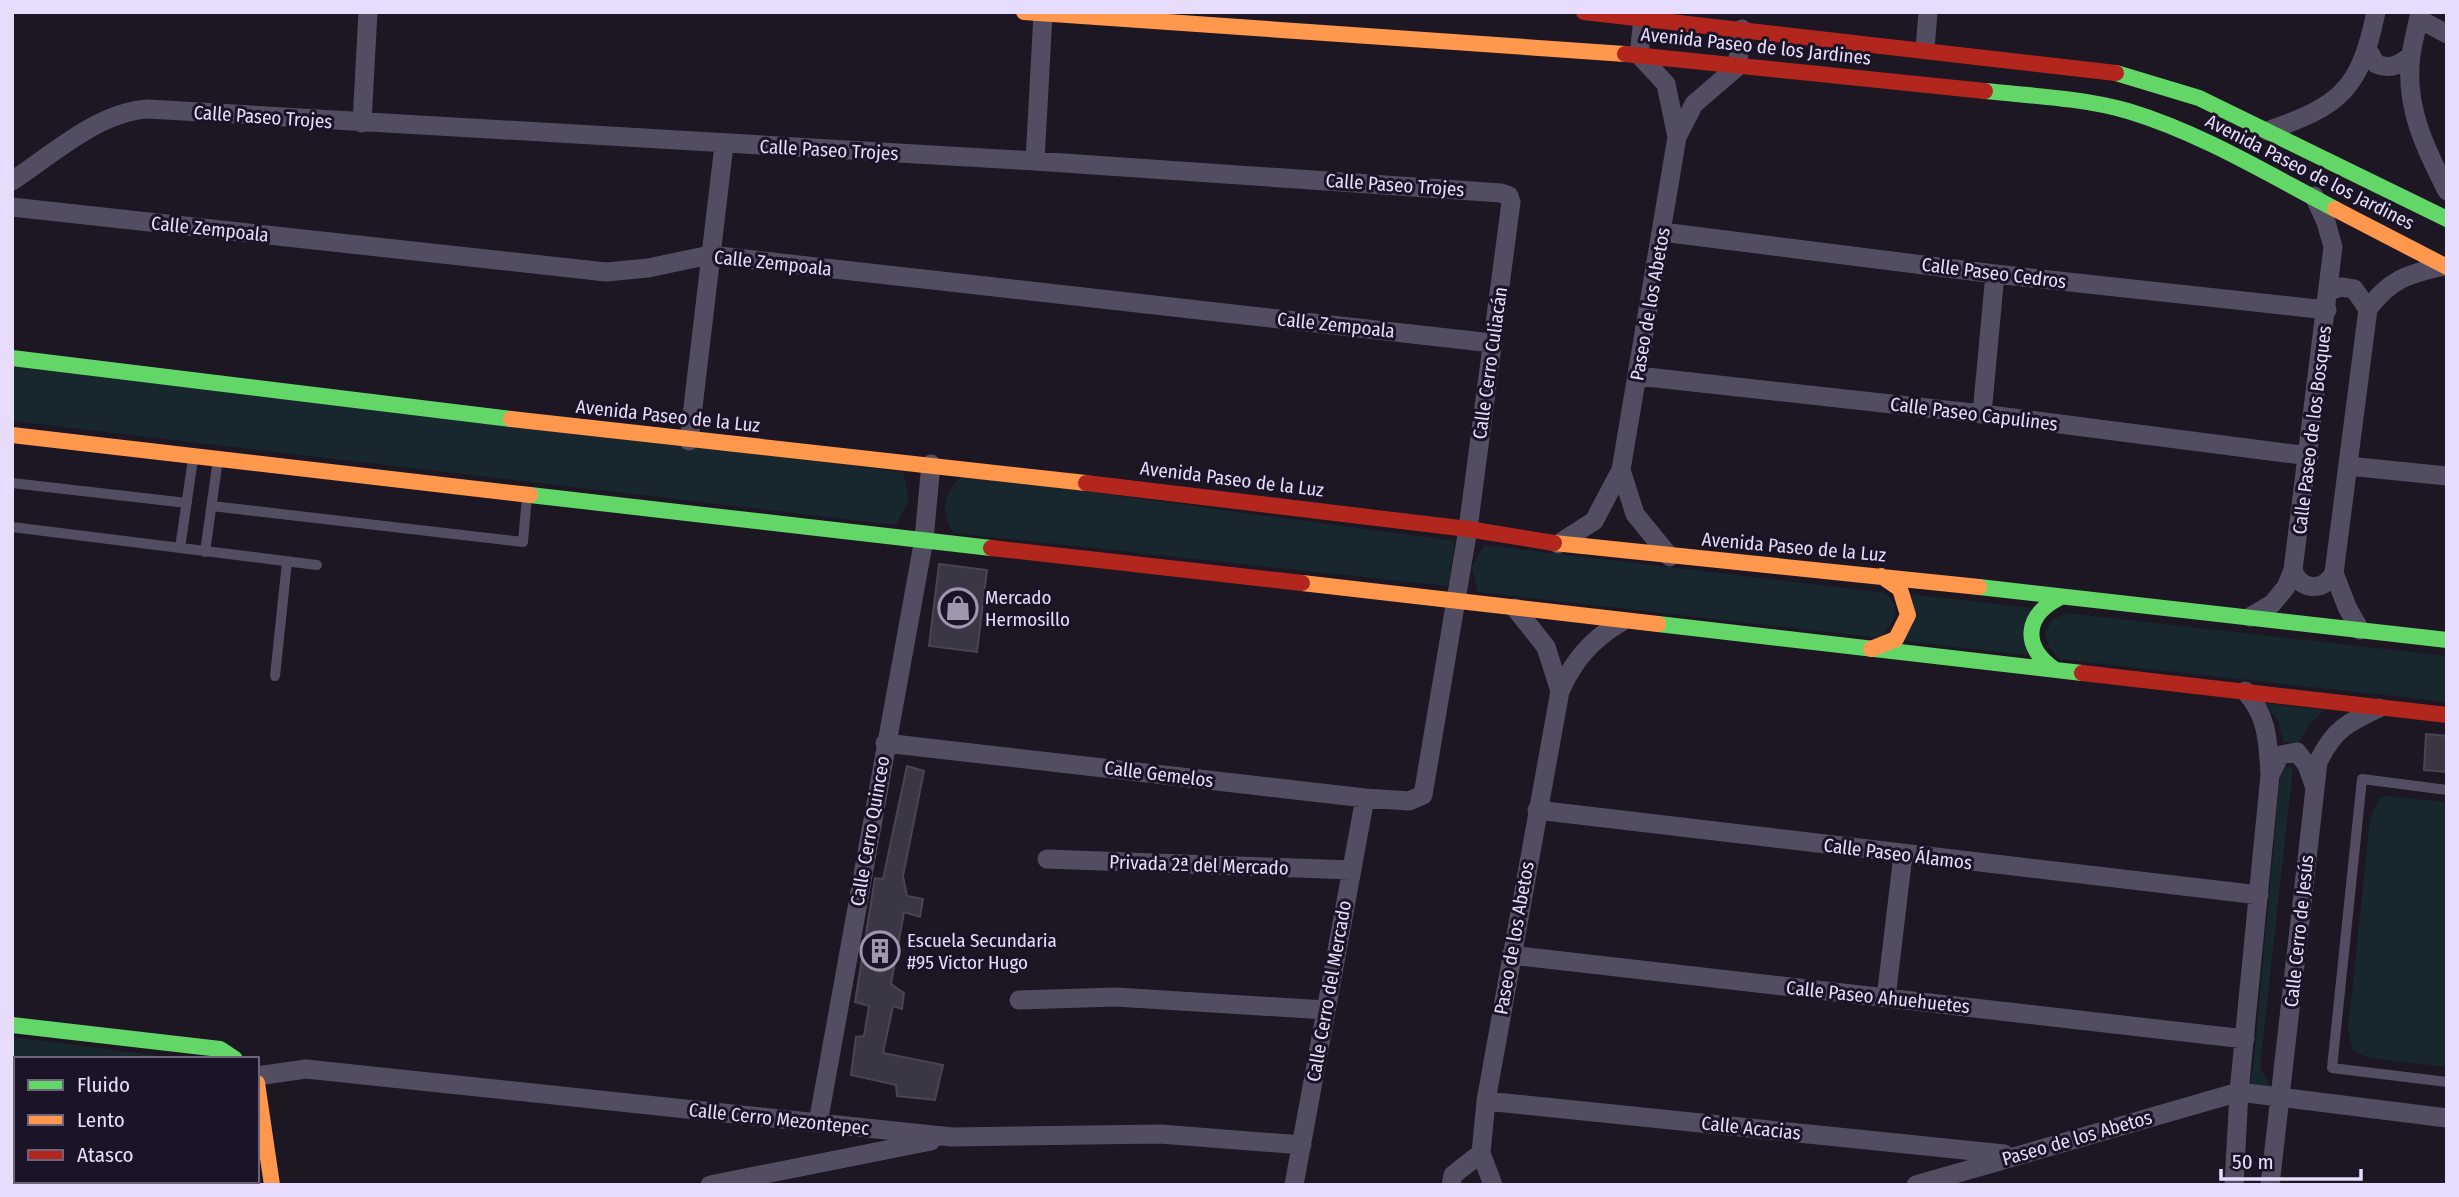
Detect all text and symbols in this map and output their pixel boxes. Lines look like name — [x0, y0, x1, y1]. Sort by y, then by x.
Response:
street label: Avenida Paseo de los Jardines — [1640, 22, 1872, 70]
street label: Calle Paseo Trojes — [193, 101, 333, 133]
street label: Avenida Paseo de los Jardines — [2202, 109, 2418, 235]
street label: Calle Paseo Trojes — [759, 135, 899, 165]
street label: Calle Paseo Trojes — [1325, 169, 1465, 201]
street label: Calle Zempoala — [150, 211, 270, 247]
street label: Paseo de los Abetos — [1625, 226, 1675, 382]
street label: Calle Zempoala — [713, 245, 833, 281]
street label: Calle Paseo Cedros — [1920, 253, 2068, 293]
street label: Calle Cerro Culiacán — [1468, 285, 1512, 441]
street label: Calle Zempoala — [1276, 307, 1396, 343]
street label: Calle Paseo de los Bosques — [2288, 324, 2336, 536]
street label: Calle Paseo Capulines — [1889, 392, 2059, 436]
street label: Avenida Paseo de la Luz — [575, 395, 762, 437]
street label: Avenida Paseo de la Luz — [1139, 456, 1326, 502]
street label: Avenida Paseo de la Luz — [1701, 527, 1888, 567]
place label: Mercado Hermosillo — [985, 586, 1070, 631]
shop icon: Mercado Hermosillo — [937, 587, 979, 629]
street label: Calle Cerro Quinceo — [845, 754, 895, 908]
street label: Calle Gemelos — [1103, 756, 1215, 792]
street label: Calle Paseo Álamos — [1822, 833, 1974, 875]
street label: Privada 2ª del Mercado — [1109, 850, 1289, 880]
street label: Calle Cerro de Jesús — [2280, 854, 2318, 1008]
street label: Paseo de los Abetos — [1489, 860, 1539, 1016]
street label: Calle Cerro del Mercado — [1302, 899, 1356, 1083]
place label: Escuela Secundaria #95 Victor Hugo — [907, 929, 1057, 974]
building icon: Escuela Secundaria #95 Victor Hugo — [859, 930, 901, 972]
street label: Calle Paseo Ahuehuetes — [1785, 976, 1971, 1018]
legend — [14, 1057, 259, 1183]
text: Fluido — [77, 1072, 130, 1098]
street label: Calle Cerro Mezontepec — [688, 1098, 870, 1140]
street label: Paseo de los Abetos — [1999, 1106, 2155, 1170]
text: Lento — [77, 1107, 125, 1133]
street label: Calle Acacias — [1700, 1111, 1802, 1145]
scale bar — [2221, 1138, 2361, 1182]
text: Atasco — [77, 1142, 134, 1168]
text: 50 m — [2232, 1149, 2274, 1175]

